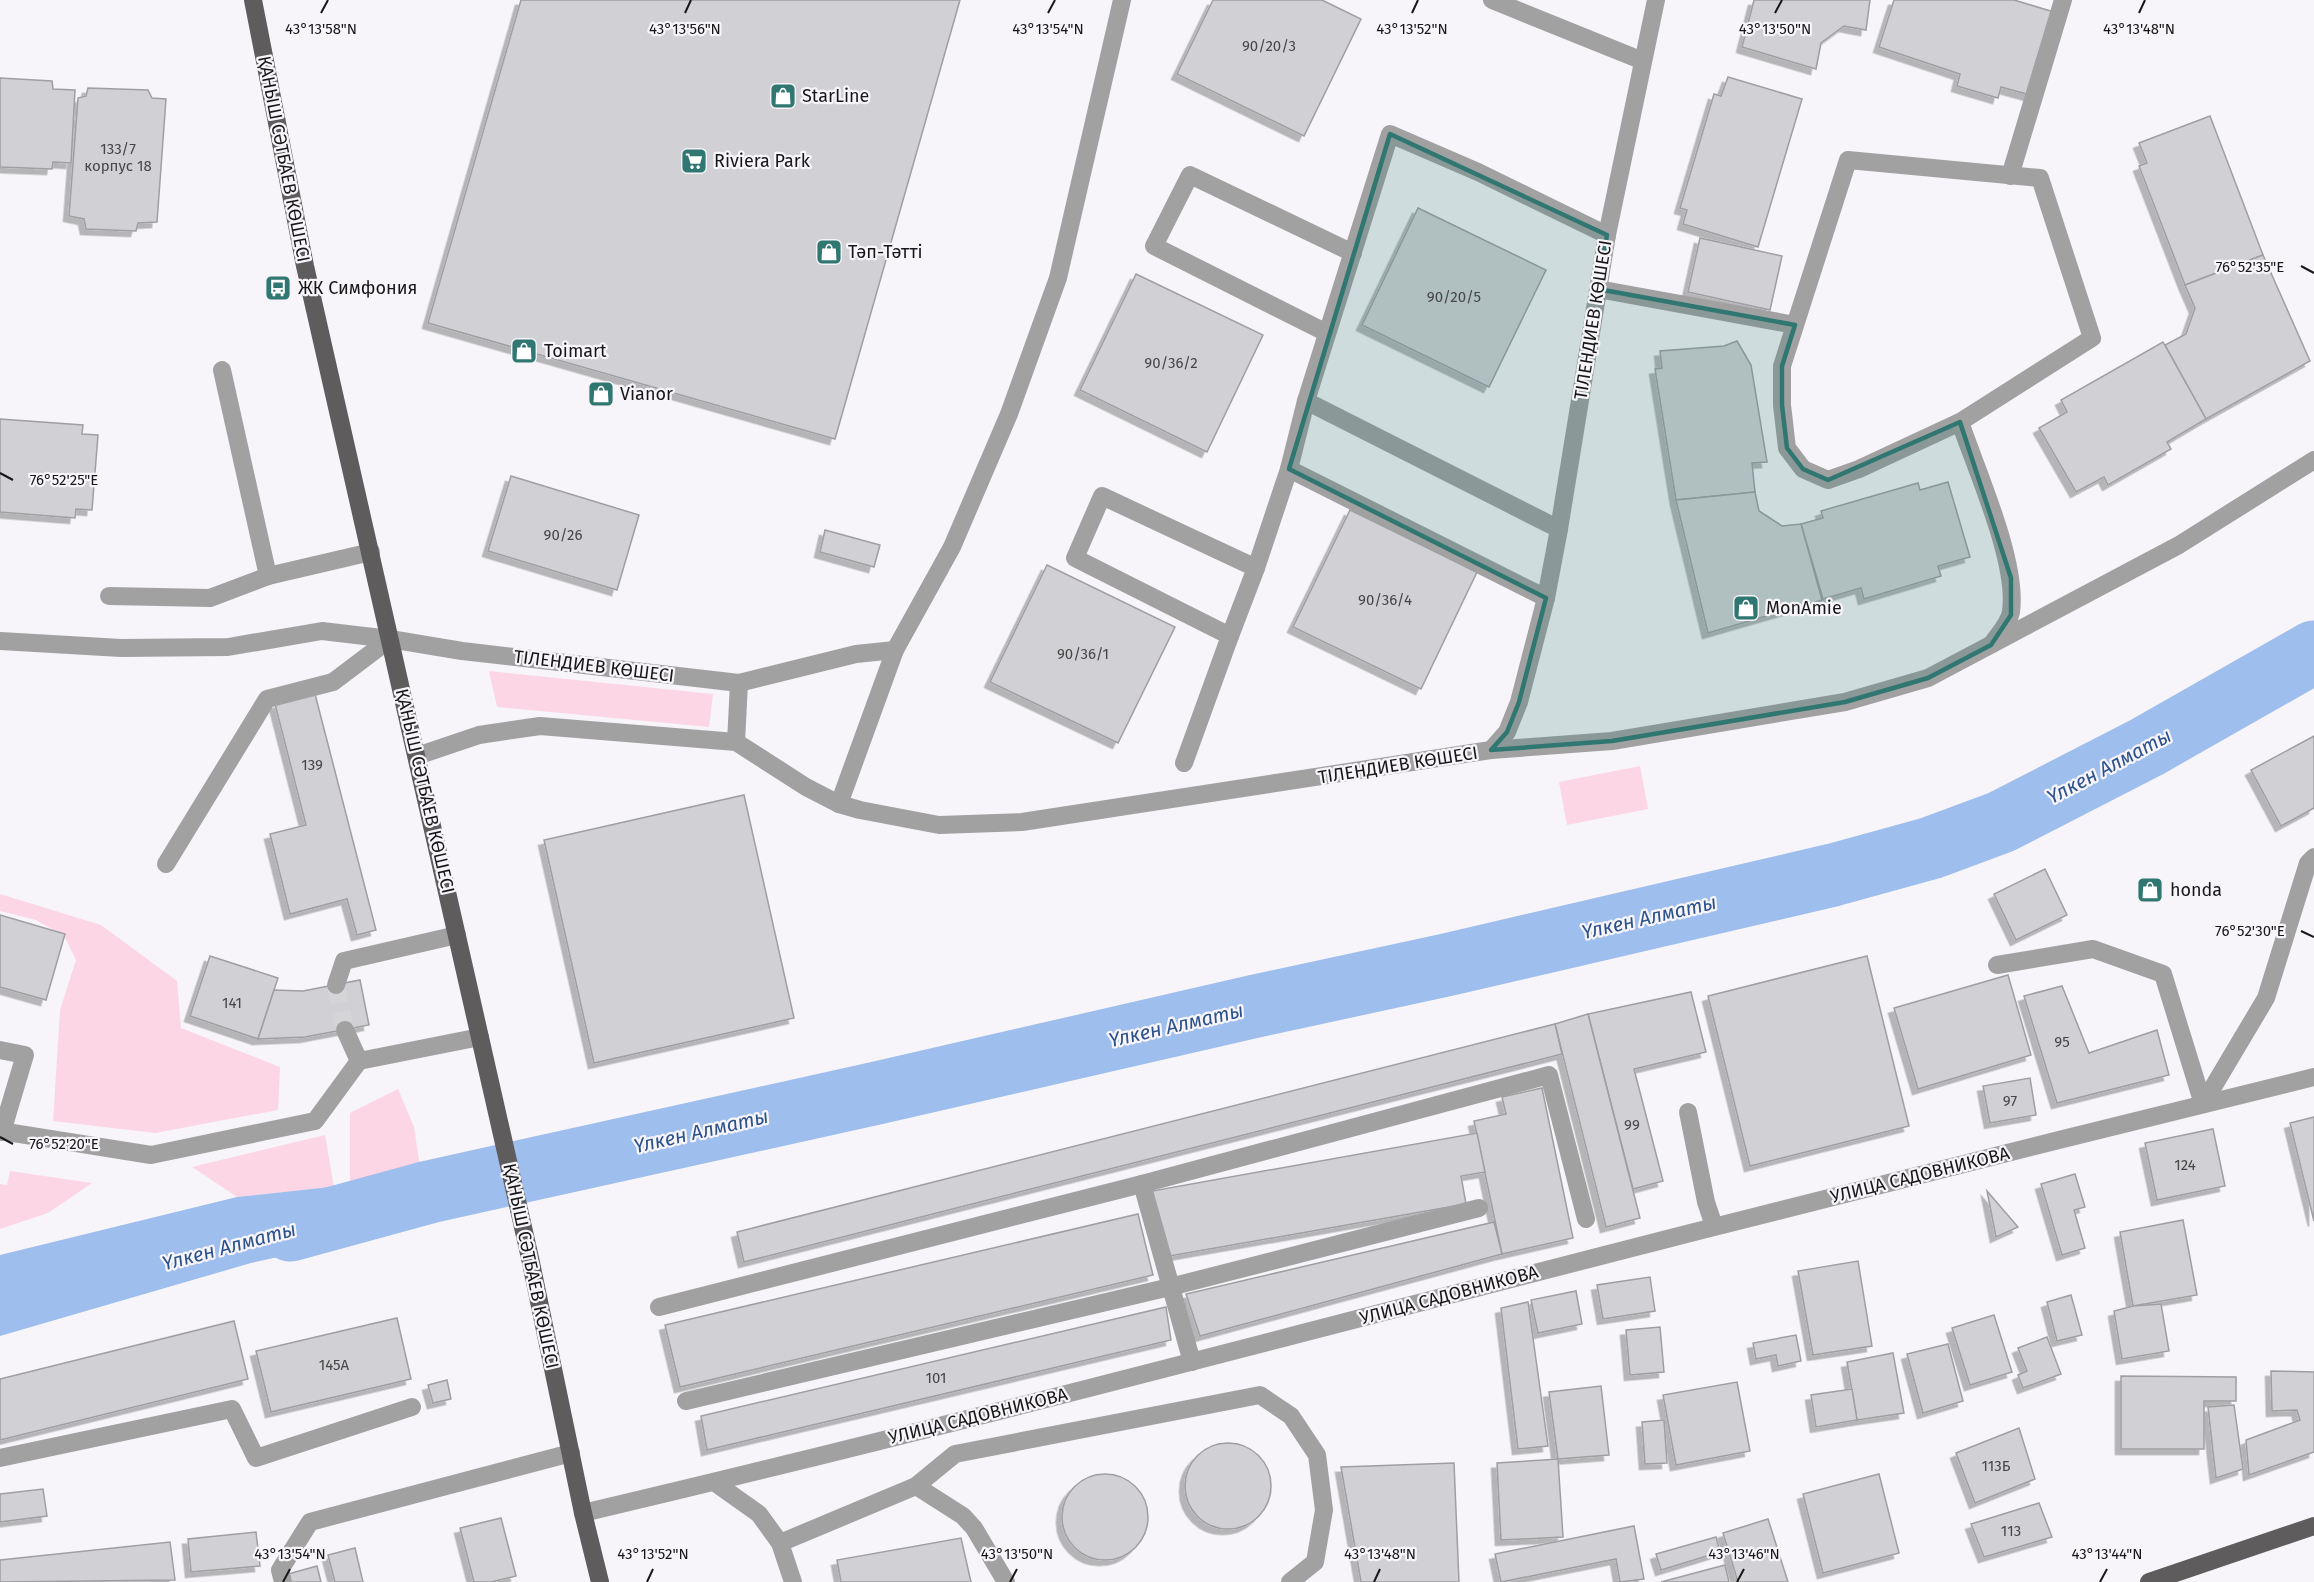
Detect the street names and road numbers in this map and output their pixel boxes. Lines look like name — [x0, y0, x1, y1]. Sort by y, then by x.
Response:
street label: ҚАНЫШ СӘТБАЕВ КӨШЕСІ — [253, 54, 315, 264]
street label: ТІЛЕНДИЕВ КӨШЕСІ — [1570, 239, 1616, 401]
street label: ТІЛЕНДИЕВ КӨШЕСІ — [513, 645, 675, 687]
street label: ҚАНЫШ СӘТБАЕВ КӨШЕСІ — [391, 686, 459, 896]
street label: ТІЛЕНДИЕВ КӨШЕСІ — [1317, 742, 1479, 788]
street label: УЛИЦА САДОВНИКОВА — [1828, 1142, 2012, 1208]
street label: ҚАНЫШ СӘТБАЕВ КӨШЕСІ — [498, 1161, 564, 1371]
street label: УЛИЦА САДОВНИКОВА — [1357, 1260, 1541, 1329]
street label: УЛИЦА САДОВНИКОВА — [886, 1383, 1070, 1449]

